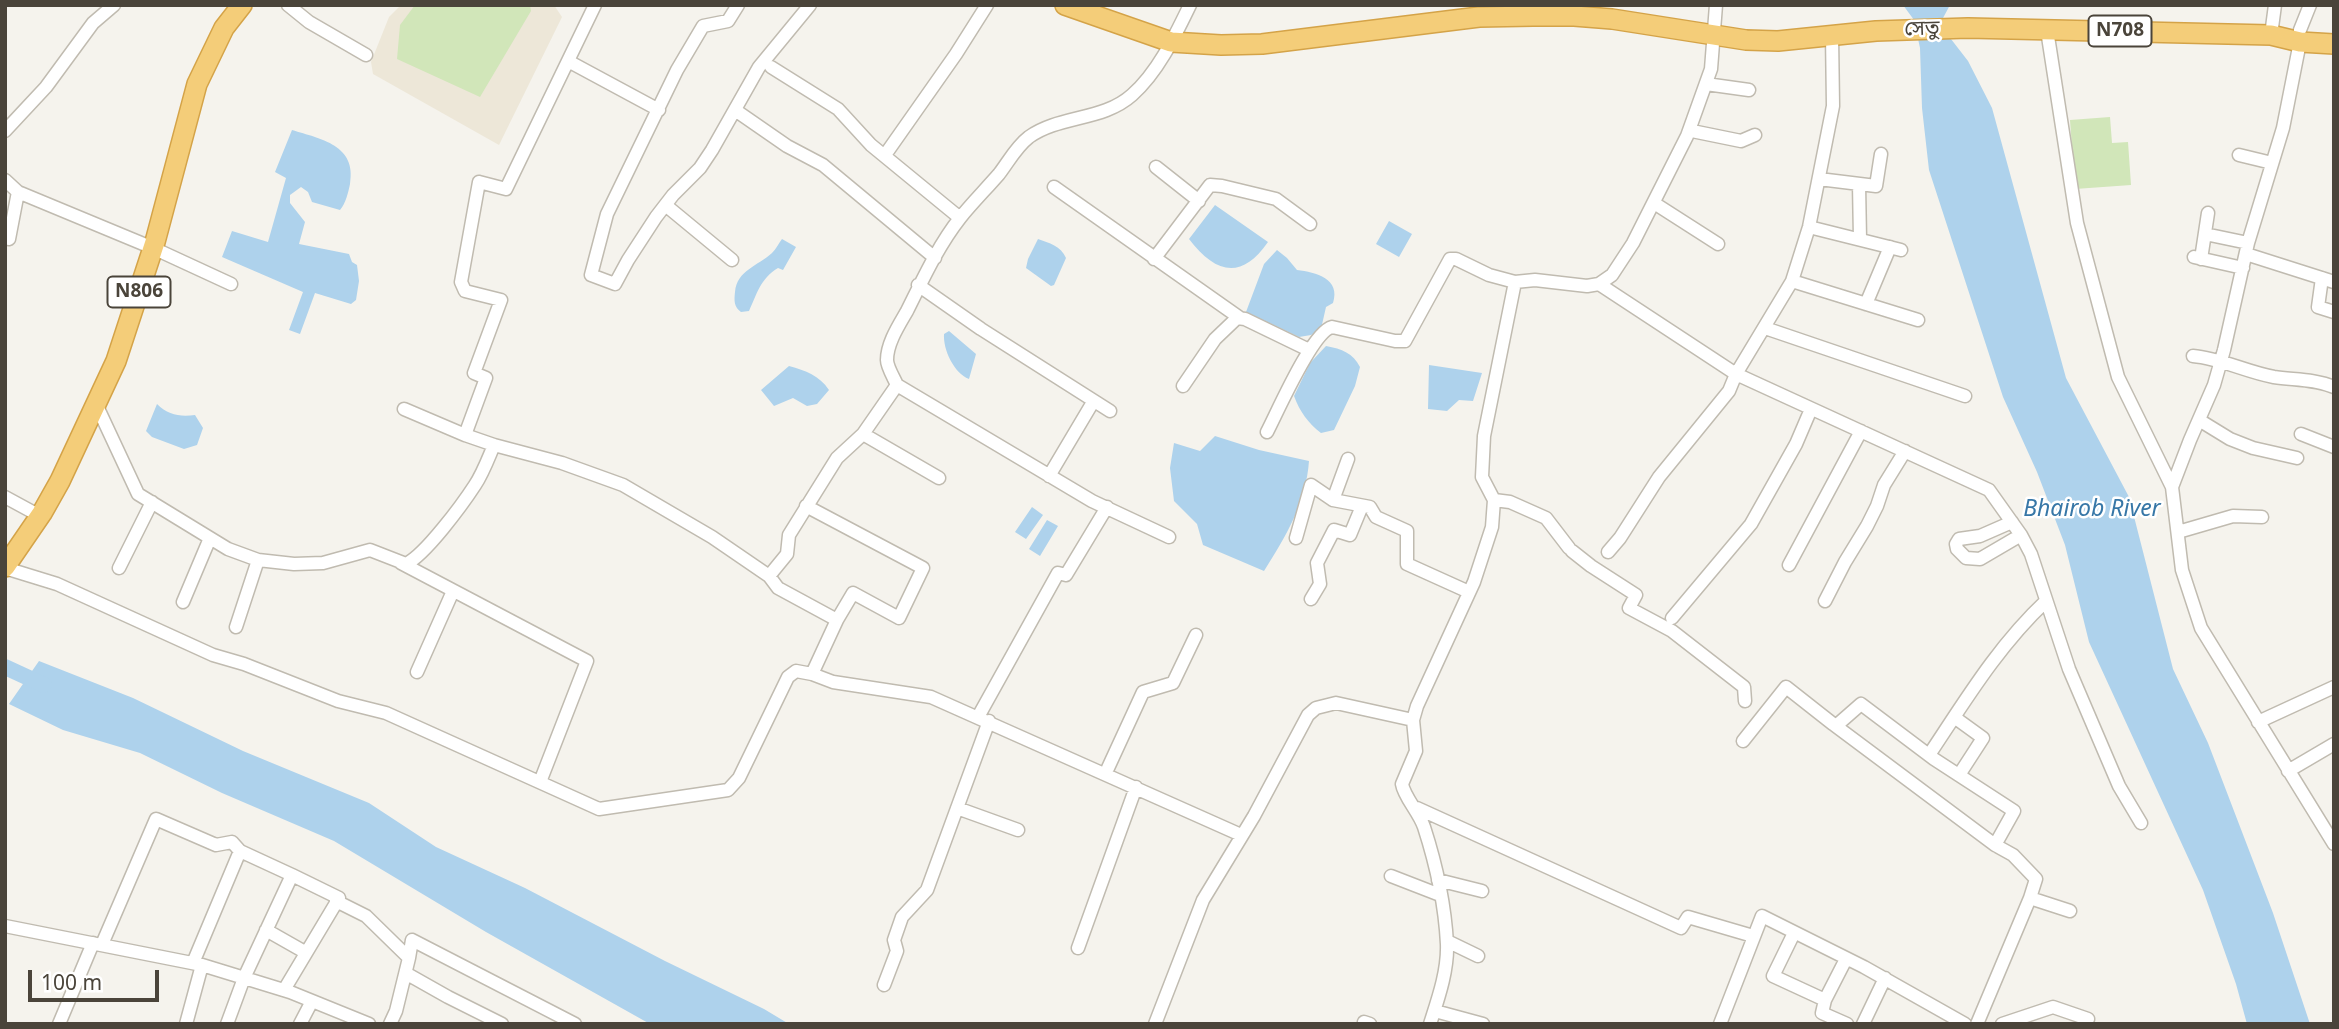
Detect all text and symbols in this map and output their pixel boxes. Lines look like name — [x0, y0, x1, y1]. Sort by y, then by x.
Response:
street label: সেতু — [1904, 16, 1940, 42]
road number: N708 — [2088, 16, 2152, 46]
road number: N806 — [108, 276, 170, 308]
water label: Bhairob River — [2023, 495, 2161, 523]
scale bar — [32, 956, 163, 1000]
text: 100 m — [41, 968, 102, 996]

